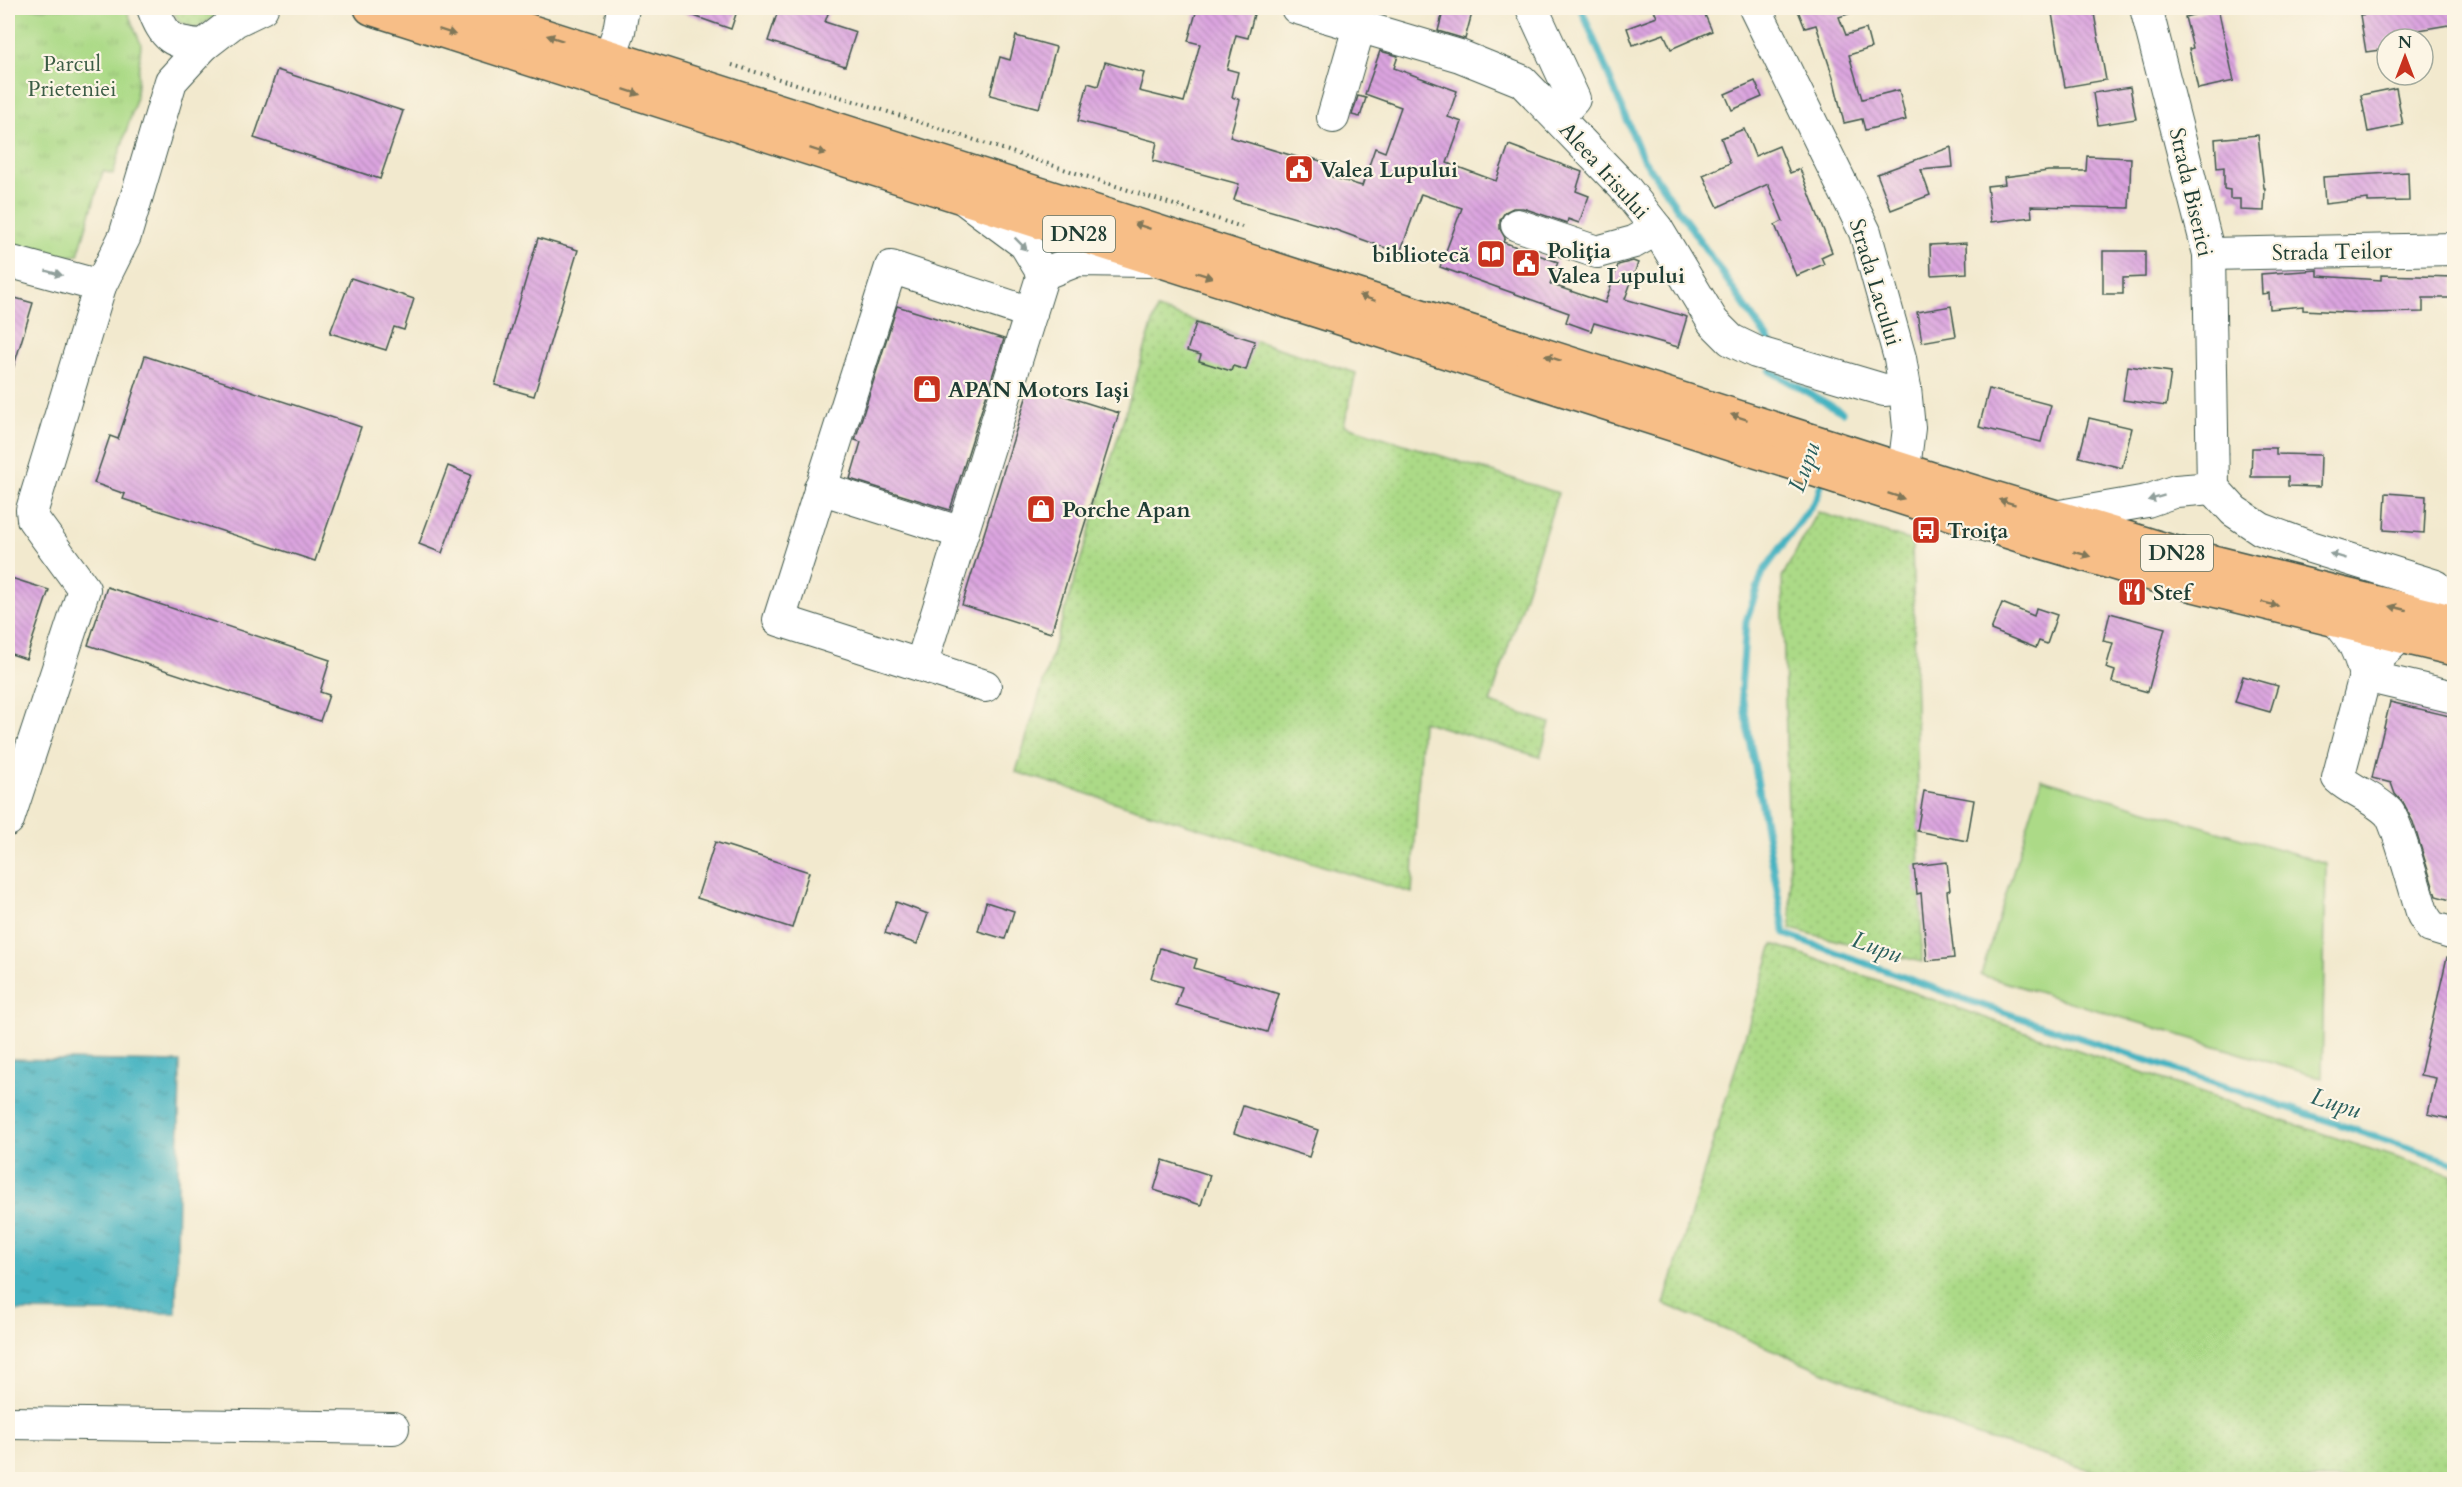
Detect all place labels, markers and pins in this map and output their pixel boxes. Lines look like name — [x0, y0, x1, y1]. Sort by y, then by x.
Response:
public building icon: Valea Lupului — [1283, 153, 1315, 185]
place label: Valea Lupului — [1320, 155, 1458, 185]
place label: Poliția Valea Lupului — [1547, 236, 1685, 291]
library icon: bibliotecă — [1475, 238, 1507, 270]
place label: bibliotecă — [1372, 240, 1470, 270]
public building icon: Poliția Valea Lupului — [1510, 247, 1542, 279]
shop icon: APAN Motors Iași — [911, 373, 943, 405]
place label: APAN Motors Iași — [948, 375, 1129, 405]
shop icon: Porche Apan — [1025, 493, 1057, 525]
place label: Porche Apan — [1062, 495, 1191, 525]
bus stop icon: Troița — [1910, 514, 1942, 546]
place label: Troița — [1947, 516, 2009, 546]
restaurant icon: Stef — [2116, 576, 2148, 608]
place label: Stef — [2153, 578, 2194, 608]

